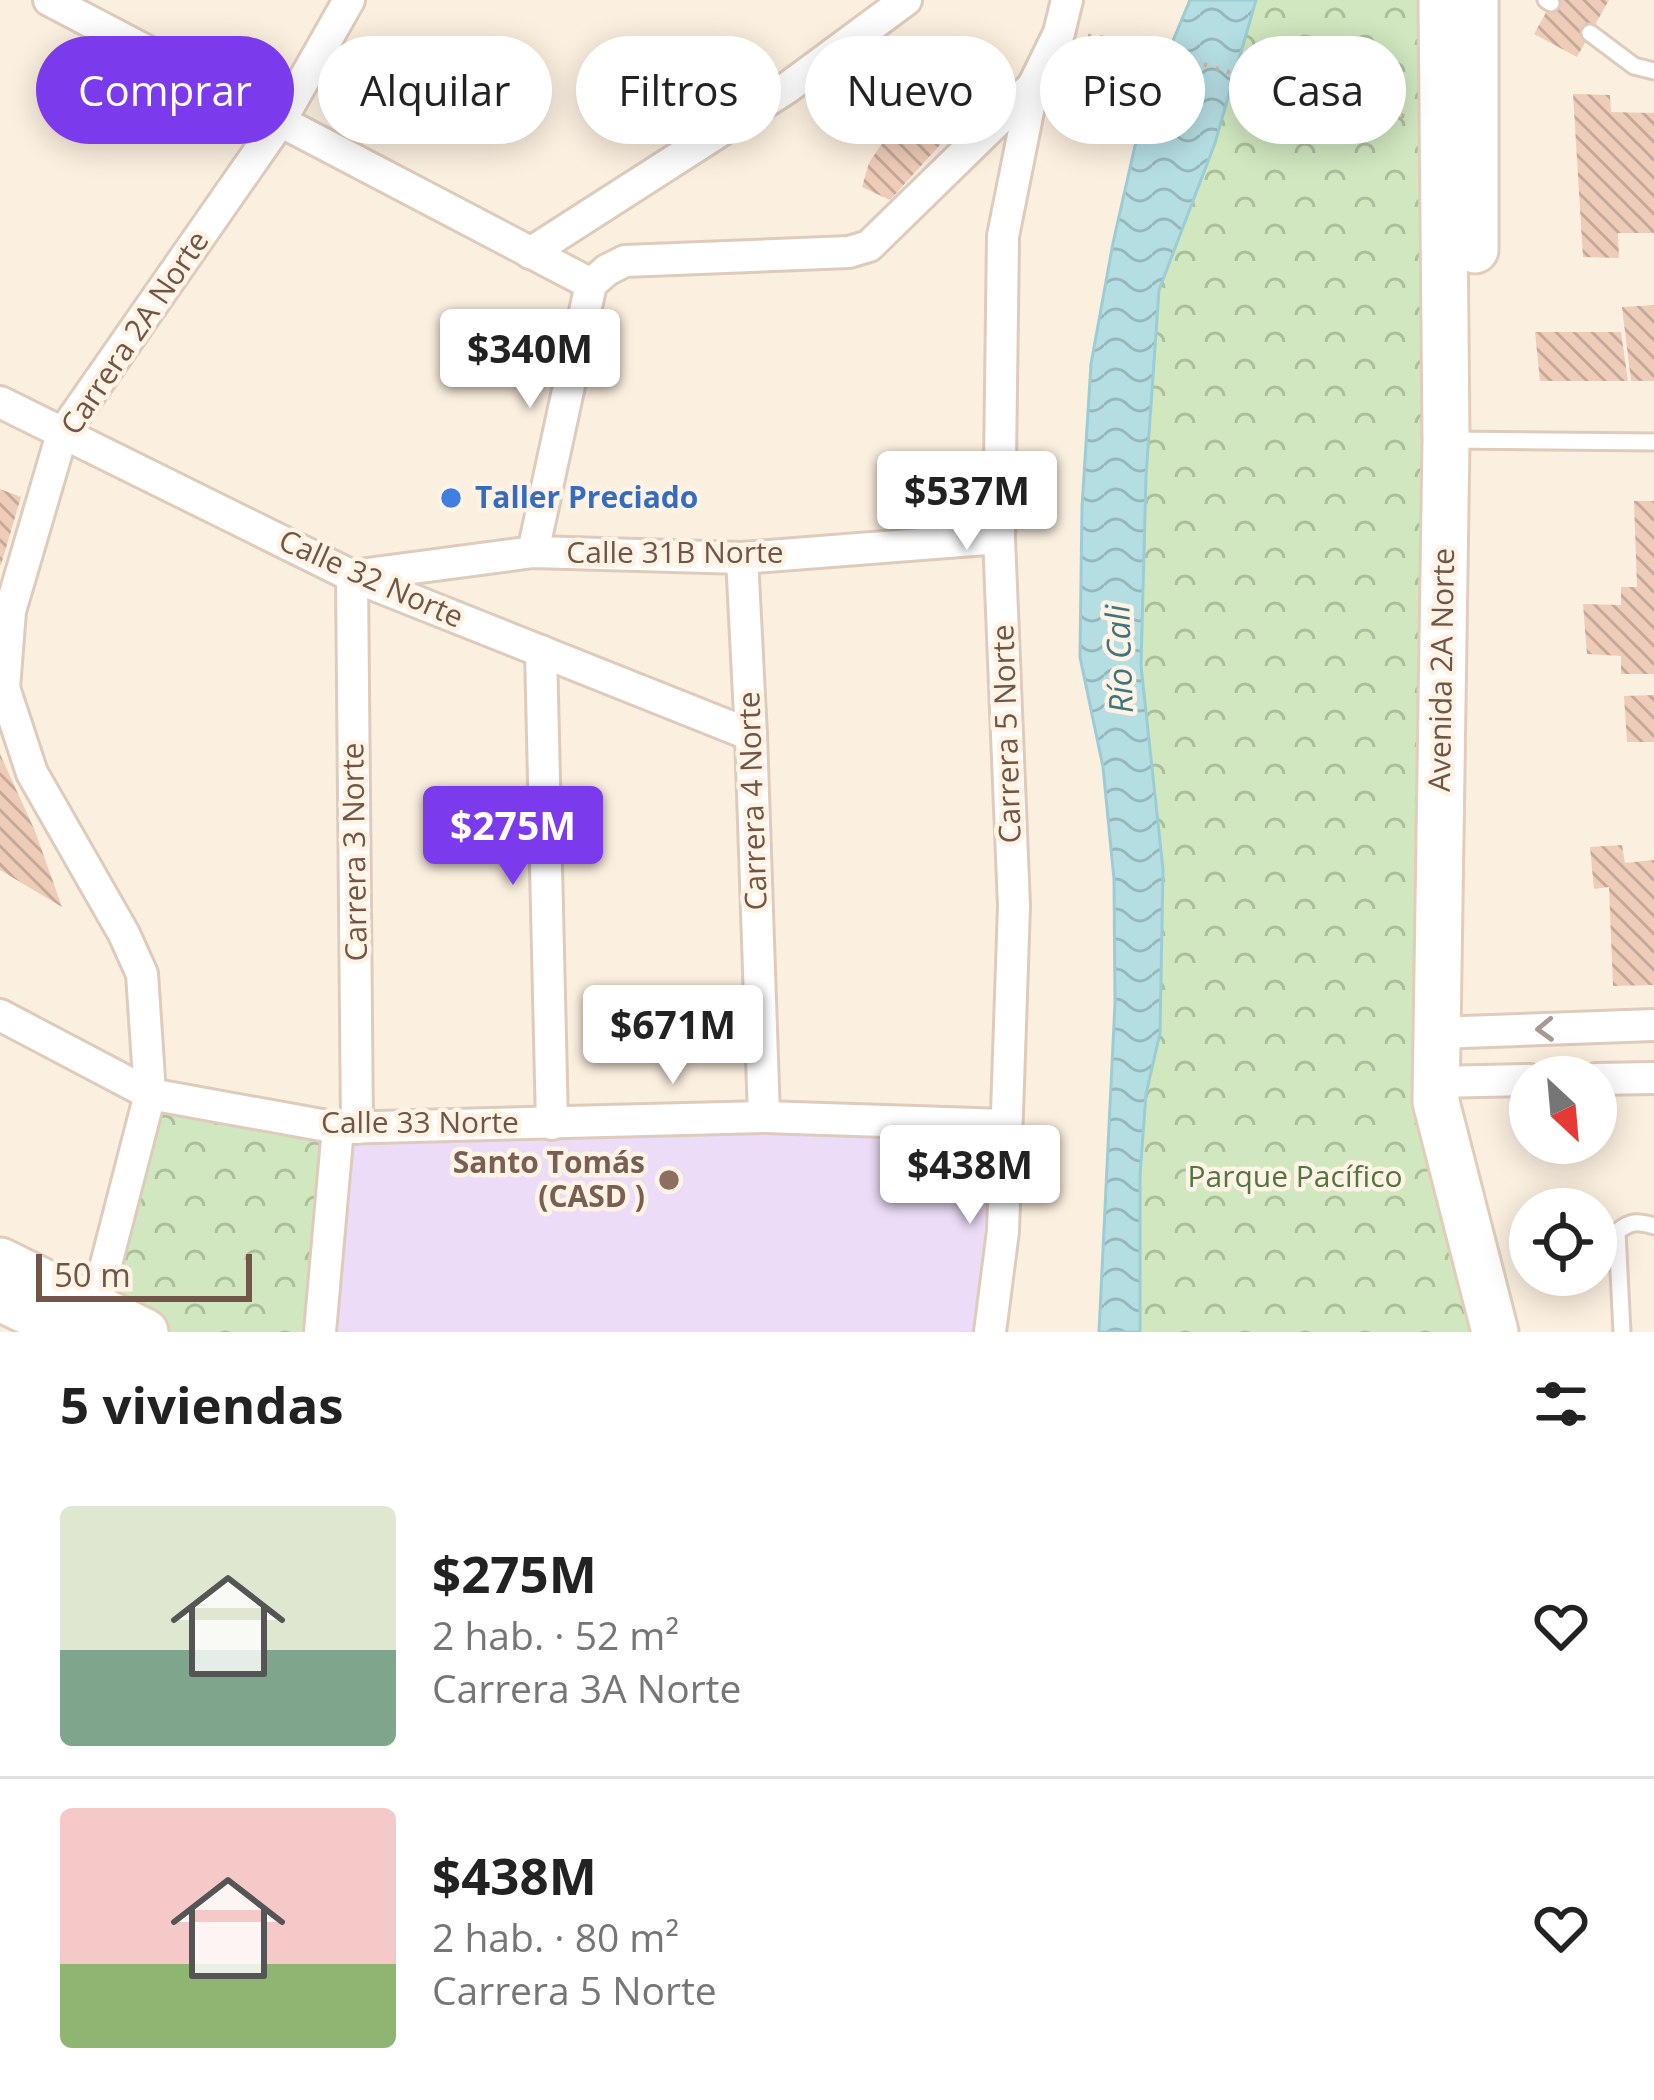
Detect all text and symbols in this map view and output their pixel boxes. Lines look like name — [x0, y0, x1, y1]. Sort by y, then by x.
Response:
chip: Comprar — [36, 36, 294, 144]
chip: Alquilar — [318, 36, 552, 144]
chip: Filtros — [576, 36, 781, 144]
chip: Nuevo — [805, 36, 1016, 144]
chip: Piso — [1040, 36, 1205, 144]
chip: Casa — [1229, 36, 1406, 144]
street label: Carrera 2A Norte — [50, 222, 217, 442]
pin: $340M — [446, 309, 614, 411]
text: $340M — [467, 321, 593, 374]
pin: $537M — [883, 451, 1051, 553]
text: $537M — [904, 463, 1030, 516]
place label: Taller Preciado — [475, 476, 698, 517]
marker: Taller Preciado — [438, 485, 464, 511]
street label: Calle 32 Norte — [273, 519, 470, 637]
street label: Calle 31B Norte — [566, 531, 784, 572]
street label: Avenida 2A Norte — [1418, 548, 1463, 792]
water label: Río Cali — [1094, 603, 1143, 714]
street label: Carrera 5 Norte — [981, 624, 1030, 844]
street label: Carrera 4 Norte — [727, 691, 776, 911]
street label: Carrera 3 Norte — [331, 742, 376, 962]
pin: $275M — [429, 786, 597, 888]
text: $275M — [450, 798, 576, 851]
pin: $671M — [589, 985, 757, 1087]
text: $671M — [610, 997, 736, 1050]
one-way arrow — [1535, 1016, 1554, 1042]
north arrow — [1509, 1056, 1617, 1164]
map controls — [1509, 1056, 1617, 1296]
street label: Calle 33 Norte — [321, 1101, 519, 1142]
pin: $438M — [886, 1125, 1054, 1227]
text: $438M — [907, 1137, 1033, 1190]
place label: Santo Tomás (CASD ) — [453, 1141, 645, 1216]
park label: Parque Pacífico — [1187, 1155, 1403, 1196]
marker: Santo Tomás (CASD ) — [656, 1167, 682, 1193]
button: locate — [1509, 1188, 1617, 1296]
scale bar — [36, 1248, 252, 1301]
text: 50 m — [54, 1252, 131, 1297]
text: 5 viviendas — [60, 1369, 344, 1439]
icon: filters — [1528, 1371, 1594, 1437]
text: $275M — [432, 1538, 597, 1608]
icon: home — [156, 1554, 300, 1698]
icon: heart — [1528, 1593, 1594, 1659]
text: 2 hab. · 52 m² — [432, 1608, 679, 1661]
text: Carrera 3A Norte — [432, 1661, 741, 1714]
text: $438M — [432, 1840, 597, 1910]
icon: home — [156, 1856, 300, 2000]
icon: heart — [1528, 1895, 1594, 1961]
text: 2 hab. · 80 m² — [432, 1910, 679, 1963]
text: Carrera 5 Norte — [432, 1963, 717, 2016]

